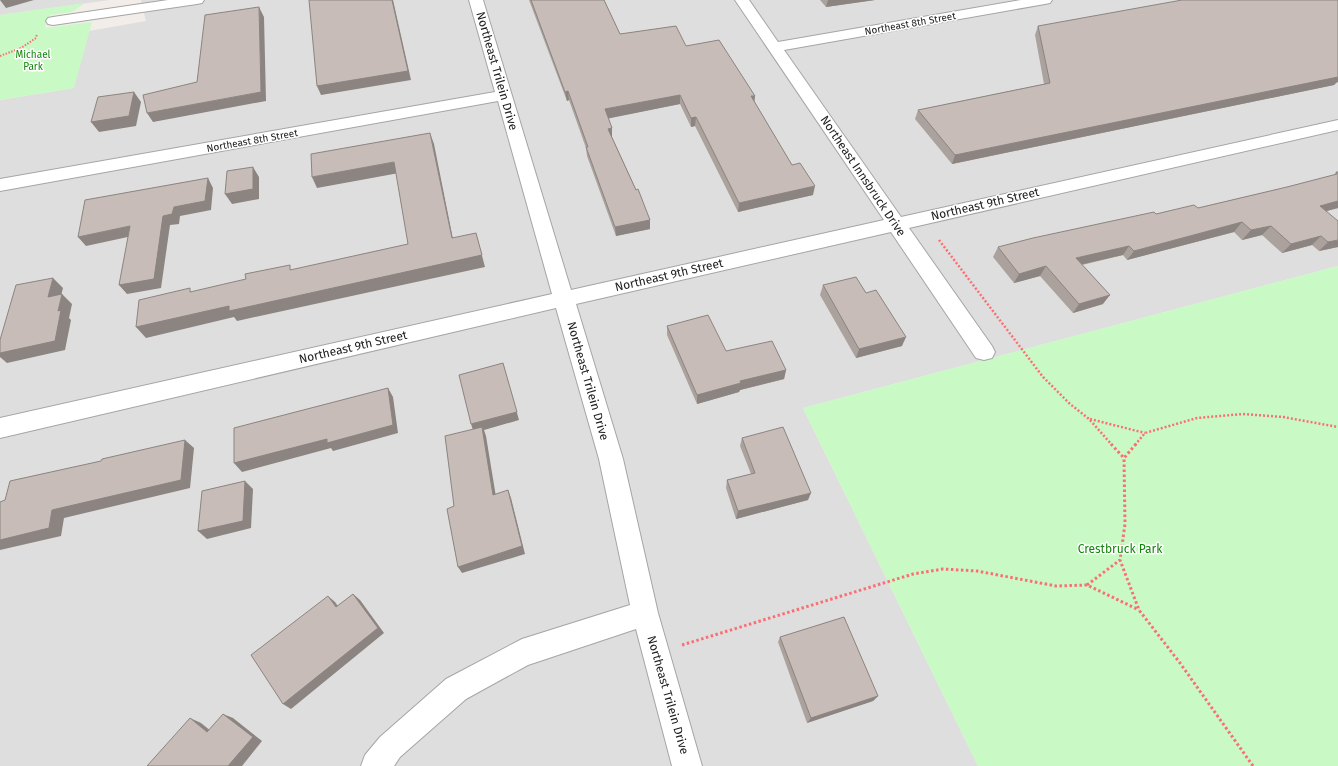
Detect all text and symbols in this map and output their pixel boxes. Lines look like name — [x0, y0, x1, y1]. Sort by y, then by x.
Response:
street label: Northeast Trilein Drive — [473, 10, 521, 132]
street label: Northeast 8th Street — [864, 10, 957, 38]
park label: Michael Park — [15, 49, 51, 73]
street label: Northeast Innsbruck Drive — [817, 113, 909, 239]
street label: Northeast 8th Street — [206, 127, 299, 155]
street label: Northeast 9th Street — [930, 185, 1041, 223]
street label: Northeast 9th Street — [614, 256, 725, 294]
street label: Northeast Trilein Drive — [564, 320, 612, 442]
street label: Northeast 9th Street — [298, 328, 409, 366]
park label: Crestbruck Park — [1078, 542, 1163, 556]
street label: Northeast Trilein Drive — [644, 634, 692, 756]

